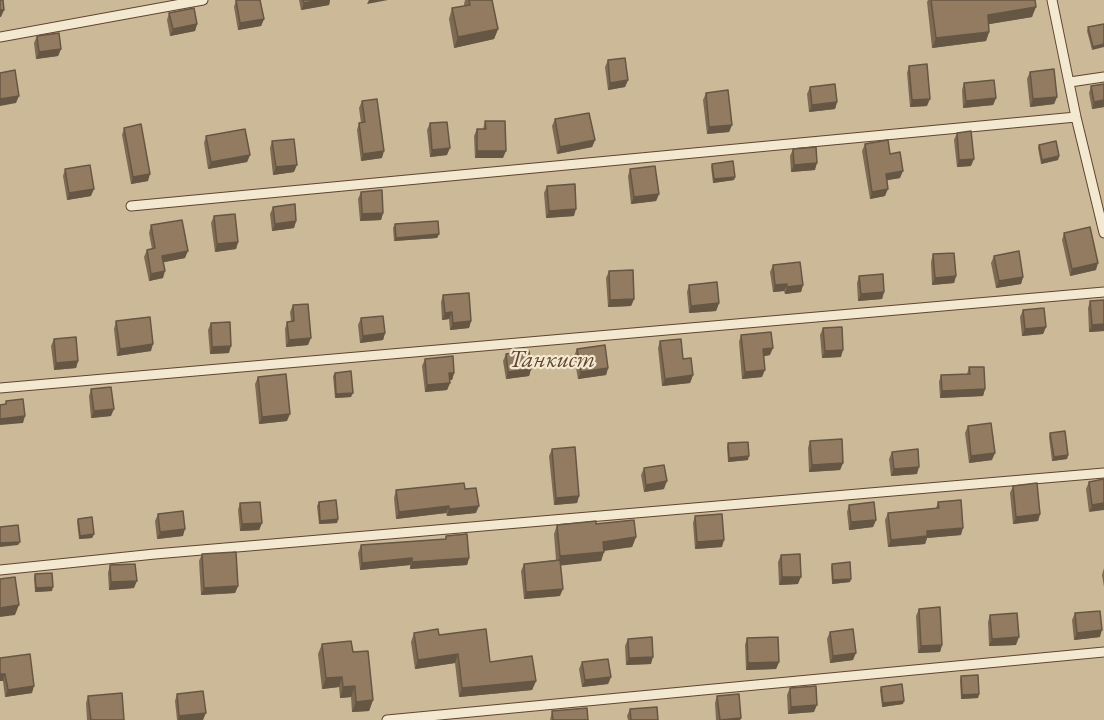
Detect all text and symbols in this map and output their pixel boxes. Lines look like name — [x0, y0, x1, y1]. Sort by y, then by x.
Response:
park label: Танкист — [509, 346, 595, 374]

